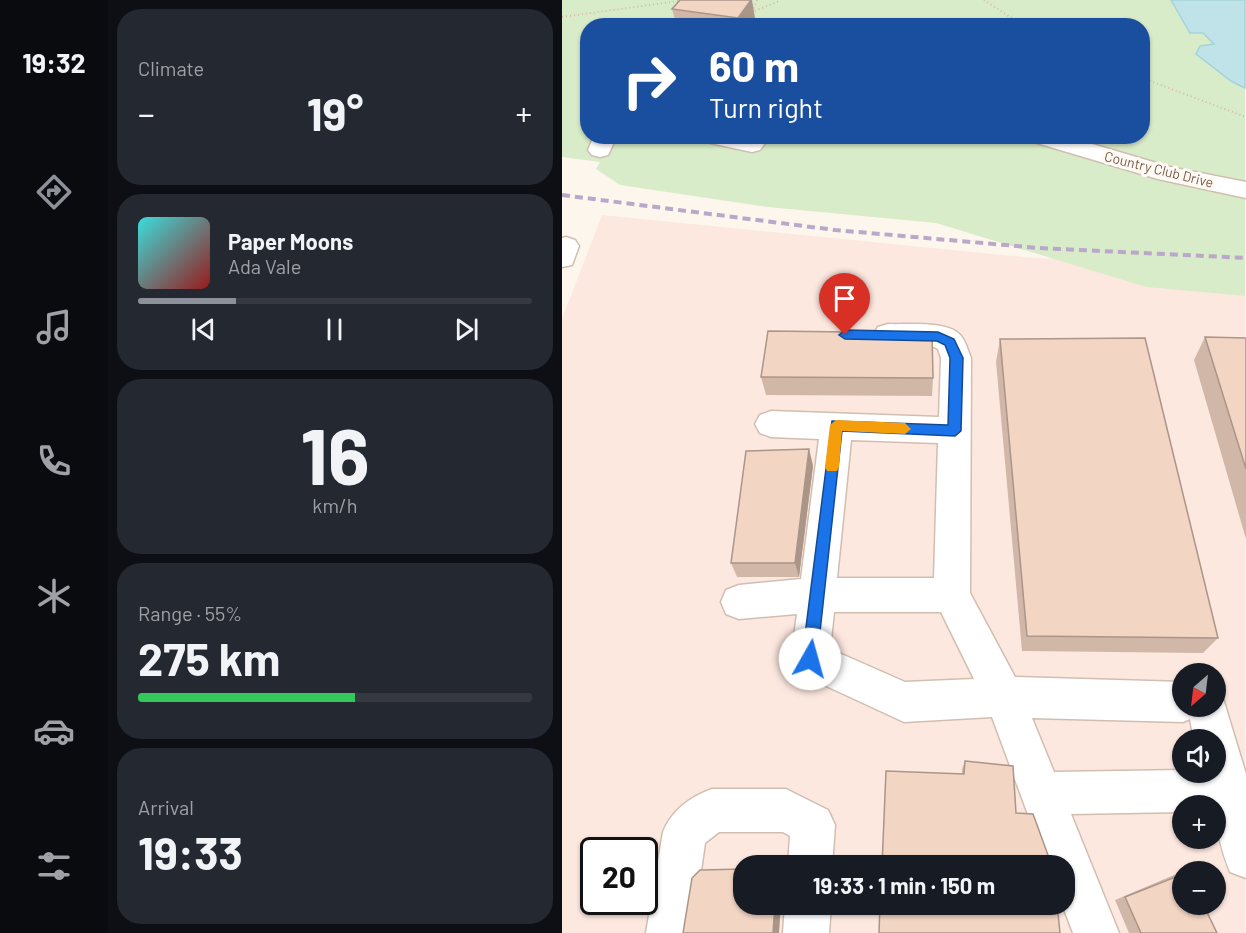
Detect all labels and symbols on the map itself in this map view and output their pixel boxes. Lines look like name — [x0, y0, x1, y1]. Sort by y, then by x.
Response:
street label: Country Club Drive — [1103, 147, 1215, 191]
pin — [819, 273, 870, 335]
position arrow — [778, 627, 842, 691]
north arrow — [1172, 663, 1226, 717]
speed limit sign: 20 — [580, 837, 658, 915]

